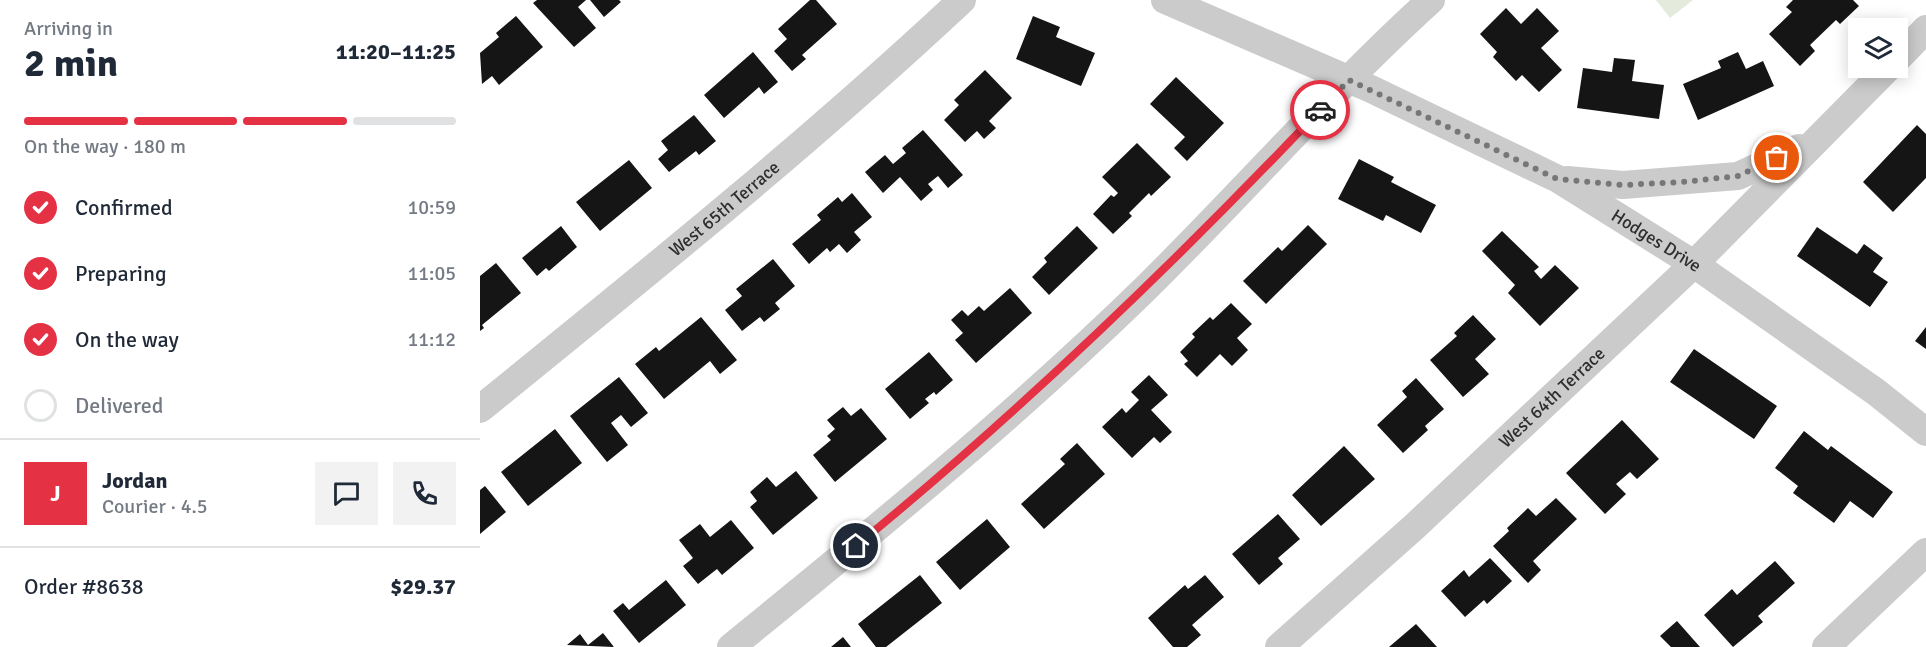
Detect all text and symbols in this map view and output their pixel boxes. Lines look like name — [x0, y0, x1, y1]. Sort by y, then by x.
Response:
text: Arriving in — [24, 16, 113, 41]
map controls — [1848, 18, 1908, 78]
button: layers — [1848, 18, 1908, 78]
text: 11:20–11:25 — [336, 38, 456, 65]
text: 2 min — [24, 39, 118, 87]
courier — [1290, 80, 1350, 140]
icon: car — [1304, 94, 1337, 127]
pin — [1751, 132, 1802, 183]
text: On the way · 180 m — [24, 134, 186, 159]
icon: bag — [1760, 141, 1793, 174]
street label: West 65th Terrace — [665, 156, 784, 261]
icon: check — [24, 191, 57, 224]
text: Confirmed — [75, 194, 173, 221]
text: 10:59 — [407, 195, 456, 220]
street label: Hodges Drive — [1607, 204, 1706, 277]
icon: check — [24, 257, 57, 290]
text: Preparing — [75, 260, 167, 287]
text: 11:05 — [407, 261, 456, 286]
icon: check — [24, 323, 57, 356]
text: On the way — [75, 326, 179, 353]
text: 11:12 — [407, 327, 456, 352]
street label: West 64th Terrace — [1494, 342, 1610, 452]
text: Delivered — [75, 392, 163, 419]
button: chat — [315, 462, 378, 525]
button: phone — [393, 462, 456, 525]
text: Jordan — [102, 467, 168, 494]
text: J — [50, 480, 61, 507]
text: Courier · 4.5 — [102, 494, 208, 519]
pin — [830, 520, 881, 571]
icon: home — [839, 529, 872, 562]
text: Order #8638 — [24, 573, 144, 600]
text: $29.37 — [390, 573, 456, 600]

